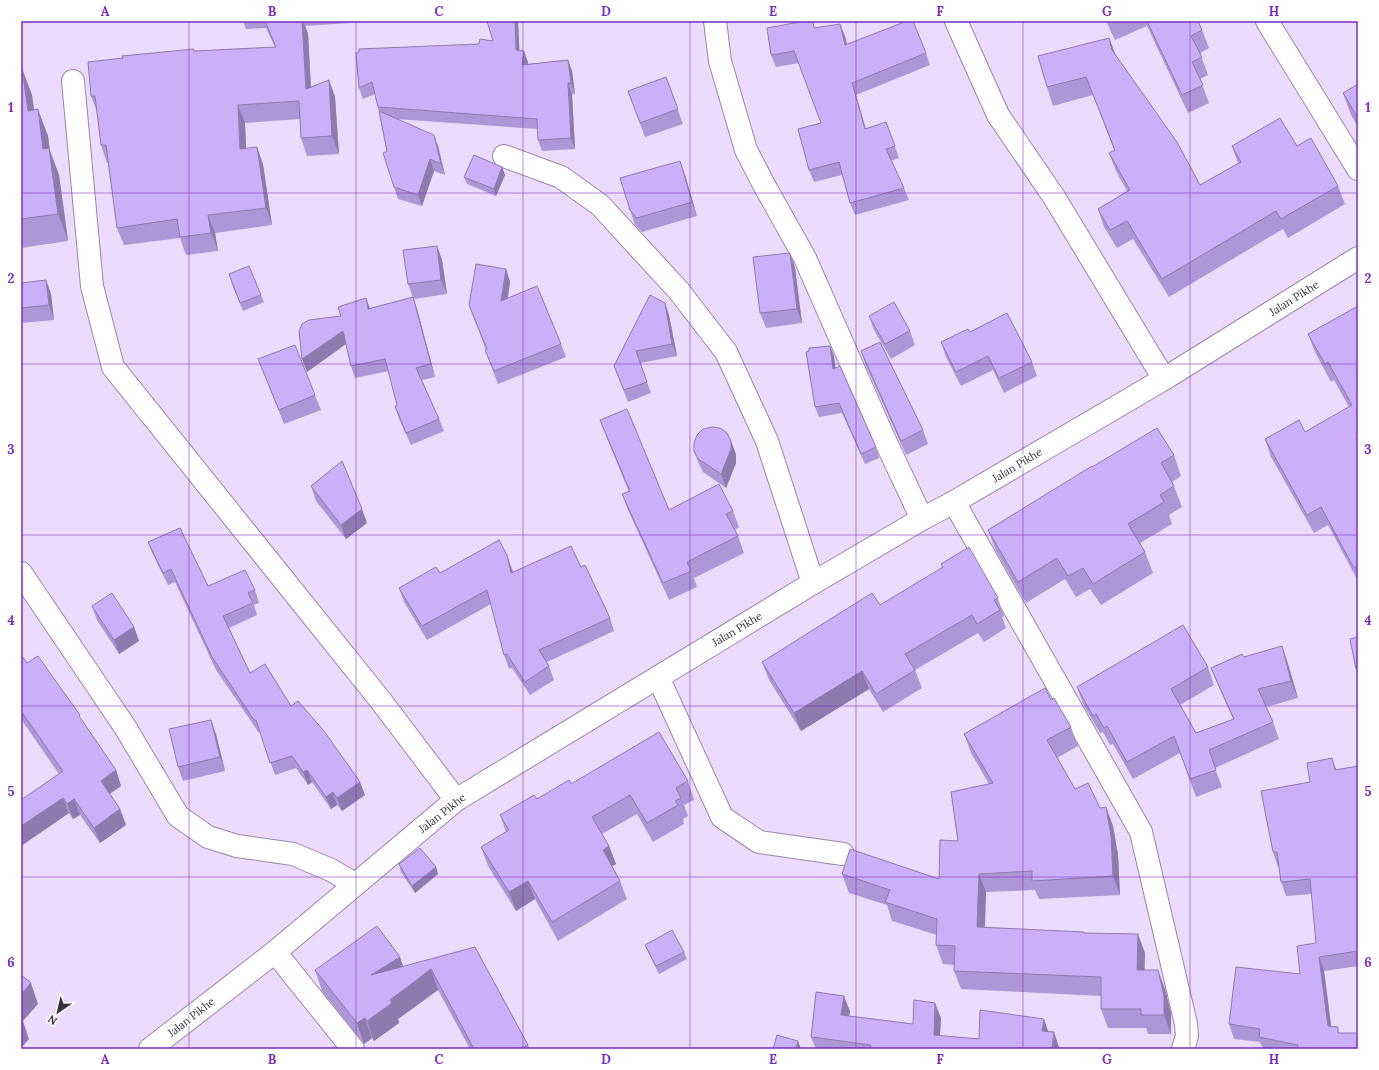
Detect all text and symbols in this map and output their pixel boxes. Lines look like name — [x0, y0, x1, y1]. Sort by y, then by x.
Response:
text: A — [101, 3, 110, 20]
text: B — [268, 3, 277, 20]
text: C — [435, 3, 444, 20]
text: D — [601, 3, 611, 20]
text: E — [769, 3, 777, 20]
text: F — [936, 3, 944, 20]
text: G — [1102, 3, 1112, 20]
text: H — [1269, 3, 1279, 20]
text: 1 — [8, 99, 14, 116]
text: 1 — [1365, 99, 1371, 116]
text: 2 — [8, 270, 15, 287]
text: 2 — [1365, 270, 1372, 287]
street label: Jalan Pikhe — [1266, 277, 1322, 319]
text: 3 — [7, 441, 15, 458]
text: 3 — [1364, 441, 1372, 458]
street label: Jalan Pikhe — [989, 445, 1045, 486]
street label: Jalan Pikhe — [709, 609, 765, 650]
text: 4 — [7, 612, 15, 629]
text: 4 — [1364, 612, 1372, 629]
text: 5 — [7, 783, 15, 800]
text: 5 — [1364, 783, 1372, 800]
street label: Jalan Pikhe — [415, 790, 468, 836]
text: 6 — [7, 954, 15, 971]
text: 6 — [1364, 954, 1372, 971]
north arrow — [38, 992, 78, 1032]
street label: Jalan Pikhe — [164, 994, 217, 1040]
text: N — [45, 1012, 60, 1028]
text: A — [101, 1051, 110, 1068]
text: B — [268, 1051, 277, 1068]
text: C — [435, 1051, 444, 1068]
text: D — [601, 1051, 611, 1068]
text: E — [769, 1051, 777, 1068]
text: F — [936, 1051, 944, 1068]
text: G — [1102, 1051, 1112, 1068]
text: H — [1269, 1051, 1279, 1068]

